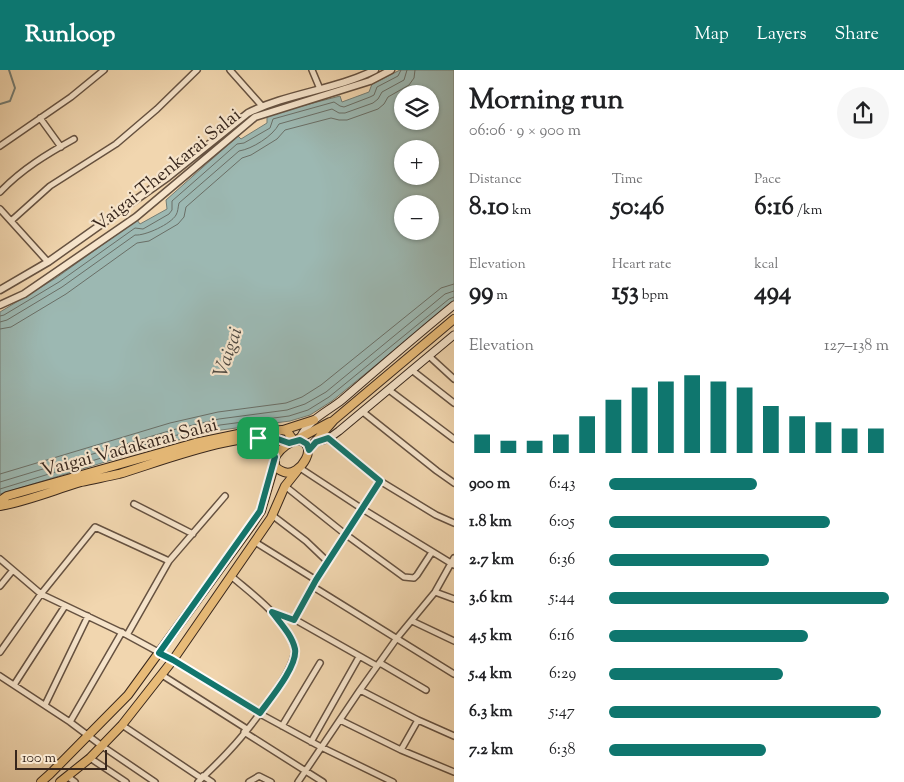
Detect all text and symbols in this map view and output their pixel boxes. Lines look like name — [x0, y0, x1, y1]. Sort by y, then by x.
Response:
text: Runloop — [25, 18, 115, 52]
text: Map — [694, 22, 729, 48]
text: Layers — [757, 22, 807, 48]
text: Share — [835, 22, 879, 48]
text: Morning run — [469, 81, 624, 121]
map controls — [394, 85, 439, 240]
button: layers — [394, 85, 439, 130]
button: share — [837, 87, 889, 139]
street label: Vaigai Thenkarai Salai — [88, 103, 248, 239]
text: 06:06 · 9 × 900 m — [469, 120, 581, 143]
button: + — [394, 140, 439, 185]
text: Distance — [469, 170, 522, 190]
text: Time — [612, 170, 643, 190]
text: Pace — [754, 170, 781, 190]
text: 8.10 — [469, 190, 509, 226]
text: 50:46 — [612, 190, 664, 226]
text: 6:16 — [754, 190, 794, 226]
button: − — [394, 195, 439, 240]
text: km — [509, 201, 531, 221]
text: /km — [794, 201, 822, 221]
text: Elevation — [469, 255, 526, 275]
text: Heart rate — [612, 255, 671, 275]
text: kcal — [754, 255, 778, 275]
text: 99 — [469, 275, 493, 311]
text: 153 — [612, 275, 639, 311]
text: 494 — [754, 275, 791, 311]
text: m — [493, 286, 508, 306]
text: bpm — [639, 286, 669, 306]
water label: Vaigai — [207, 324, 251, 382]
text: Elevation — [469, 335, 534, 358]
text: 127–138 m — [824, 335, 889, 358]
street label: Vaigai Vadakarai Salai — [38, 412, 221, 485]
pin — [237, 417, 279, 459]
icon: arrive — [244, 424, 272, 452]
text: 900 m — [469, 473, 510, 496]
text: 6:43 — [549, 473, 575, 496]
text: 1.8 km — [469, 511, 512, 534]
text: 6:05 — [549, 511, 575, 534]
text: 2.7 km — [469, 549, 514, 572]
text: 6:36 — [549, 549, 575, 572]
text: 3.6 km — [469, 587, 513, 610]
text: 5:44 — [549, 587, 575, 610]
text: 4.5 km — [469, 625, 512, 648]
text: 6:16 — [549, 625, 574, 648]
text: 5.4 km — [469, 663, 512, 686]
text: 6:29 — [549, 663, 576, 686]
text: 6.3 km — [469, 701, 513, 724]
text: 5:47 — [549, 701, 575, 724]
text: 7.2 km — [469, 739, 513, 762]
text: 6:38 — [549, 739, 575, 762]
scale bar — [15, 747, 108, 770]
text: 100 m — [22, 749, 56, 769]

